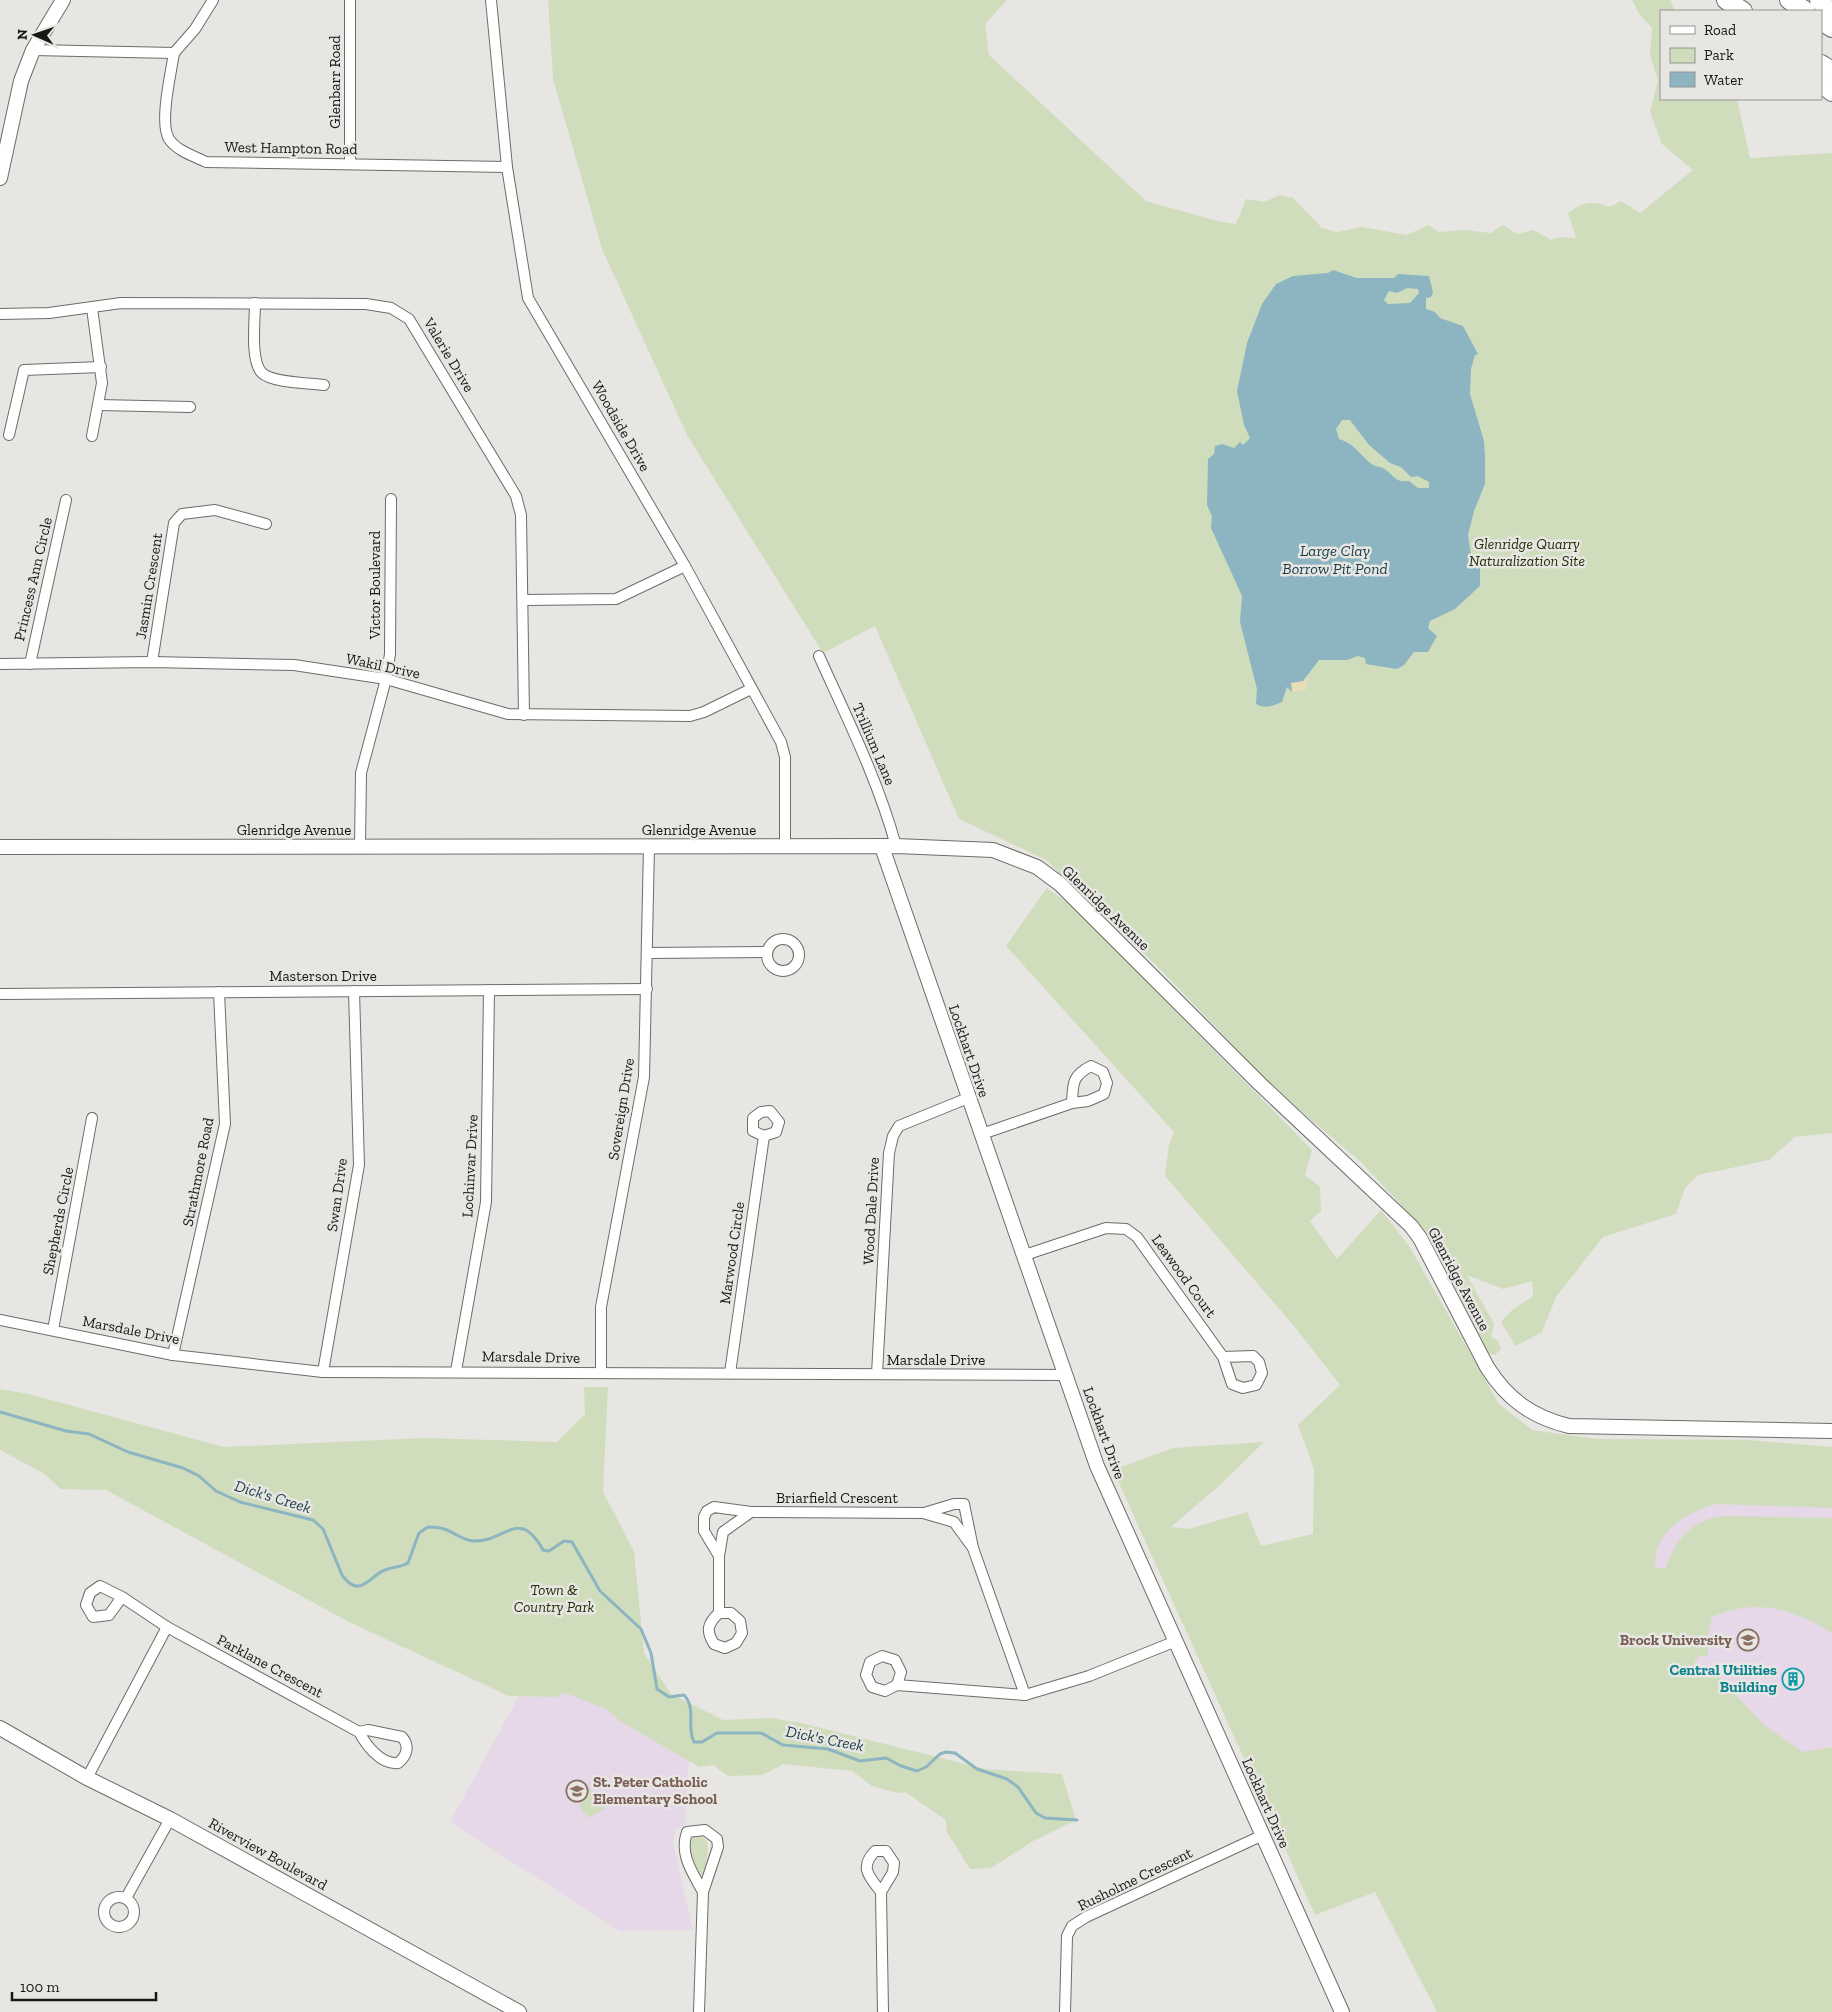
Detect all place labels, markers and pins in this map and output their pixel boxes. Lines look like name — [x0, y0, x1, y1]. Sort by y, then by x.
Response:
school or university icon: Brock University — [1736, 1628, 1760, 1652]
place label: Brock University — [1620, 1631, 1732, 1649]
place label: Central Utilities Building — [1669, 1661, 1777, 1696]
building icon: Central Utilities Building — [1781, 1667, 1805, 1691]
place label: St. Peter Catholic Elementary School — [593, 1773, 717, 1808]
school or university icon: St. Peter Catholic Elementary School — [565, 1779, 589, 1803]

